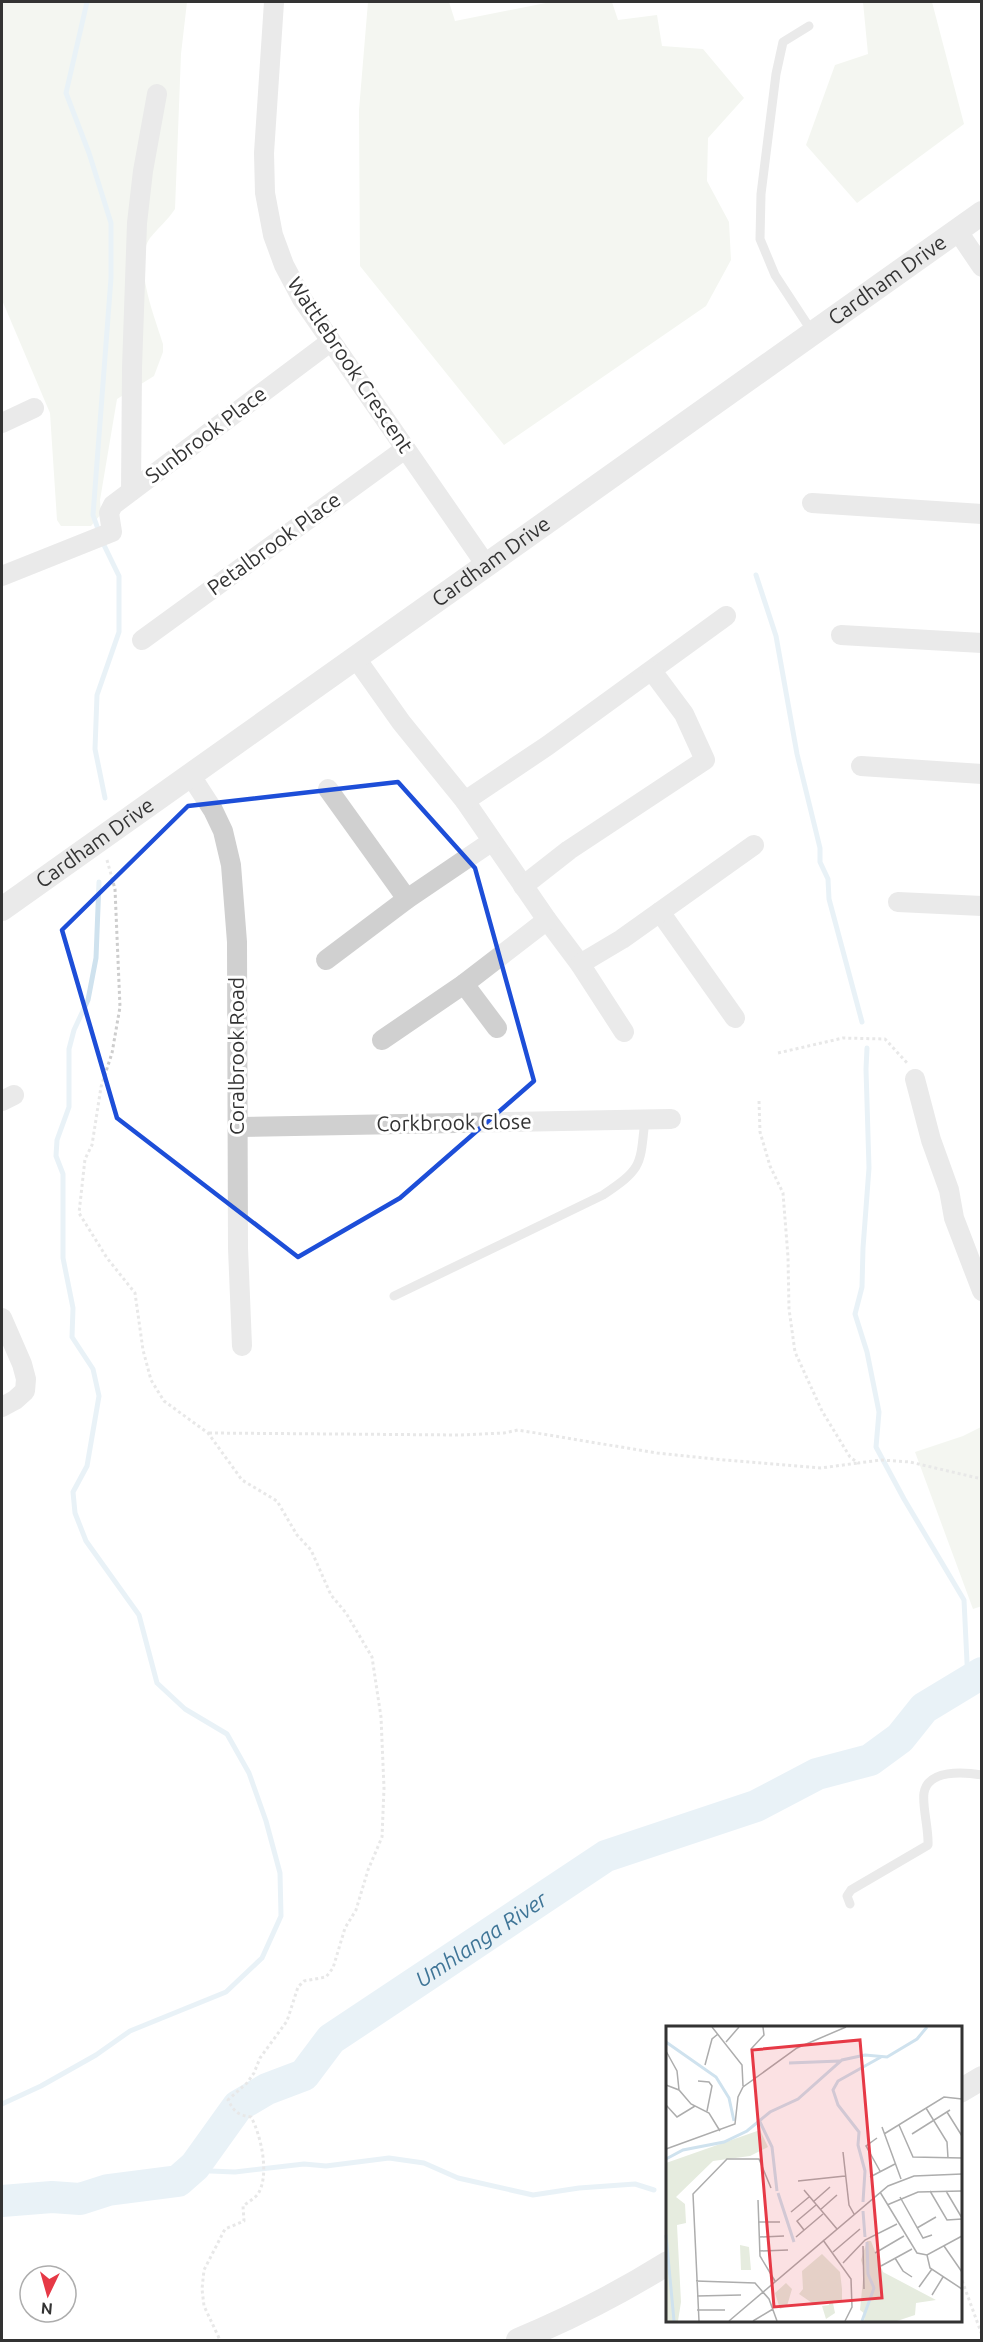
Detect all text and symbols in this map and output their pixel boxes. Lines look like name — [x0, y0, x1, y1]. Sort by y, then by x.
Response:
street label: Cardham Drive — [823, 229, 951, 329]
street label: Wattlebrook Crescent — [283, 272, 419, 457]
street label: Sunbrook Place — [140, 381, 271, 488]
street label: Petalbrook Place — [202, 487, 345, 600]
street label: Cardham Drive — [427, 511, 554, 611]
street label: Cardham Drive — [31, 792, 158, 892]
street label: Coralbrook Road — [224, 977, 248, 1135]
street label: Corkbrook Close — [376, 1109, 532, 1135]
water label: Umhlanga River — [410, 1886, 552, 1992]
inset map — [666, 2026, 962, 2321]
north arrow — [18, 2264, 78, 2324]
text: N — [40, 2299, 53, 2318]

